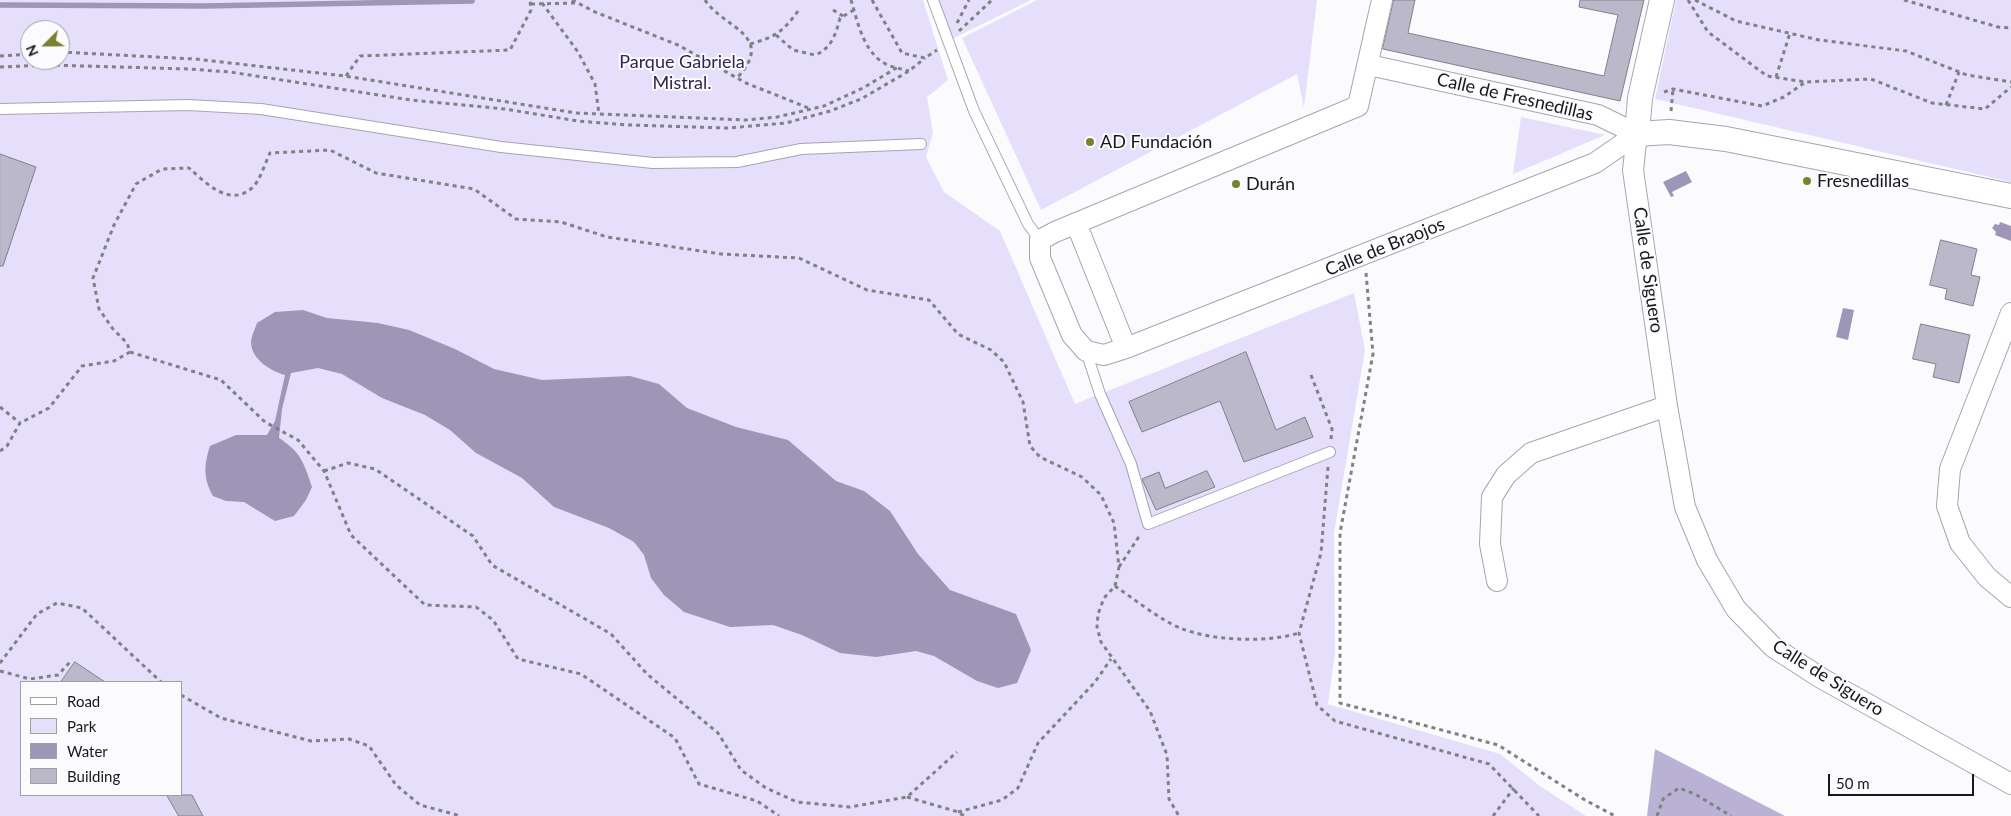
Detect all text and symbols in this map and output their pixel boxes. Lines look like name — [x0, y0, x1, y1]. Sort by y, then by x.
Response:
north arrow — [20, 20, 70, 70]
text: N — [22, 42, 42, 59]
park label: Parque Gabriela Mistral. — [619, 51, 745, 94]
street label: Calle de Fresnedillas — [1435, 68, 1595, 126]
place label: AD Fundación — [1100, 131, 1212, 153]
marker: AD Fundación — [1084, 136, 1096, 148]
place label: Fresnedillas — [1817, 170, 1909, 192]
place label: Durán — [1246, 173, 1295, 195]
marker: Fresnedillas — [1801, 175, 1813, 187]
marker: Durán — [1230, 178, 1242, 190]
street label: Calle de Siguero — [1628, 206, 1668, 334]
street label: Calle de Braojos — [1322, 213, 1448, 281]
street label: Calle de Siguero — [1768, 635, 1888, 721]
legend — [20, 681, 182, 796]
text: Road — [67, 692, 100, 710]
text: Park — [67, 717, 96, 735]
text: Water — [67, 742, 108, 760]
scale bar — [1831, 764, 1977, 796]
text: Building — [67, 767, 120, 785]
text: 50 m — [1836, 774, 1870, 792]

